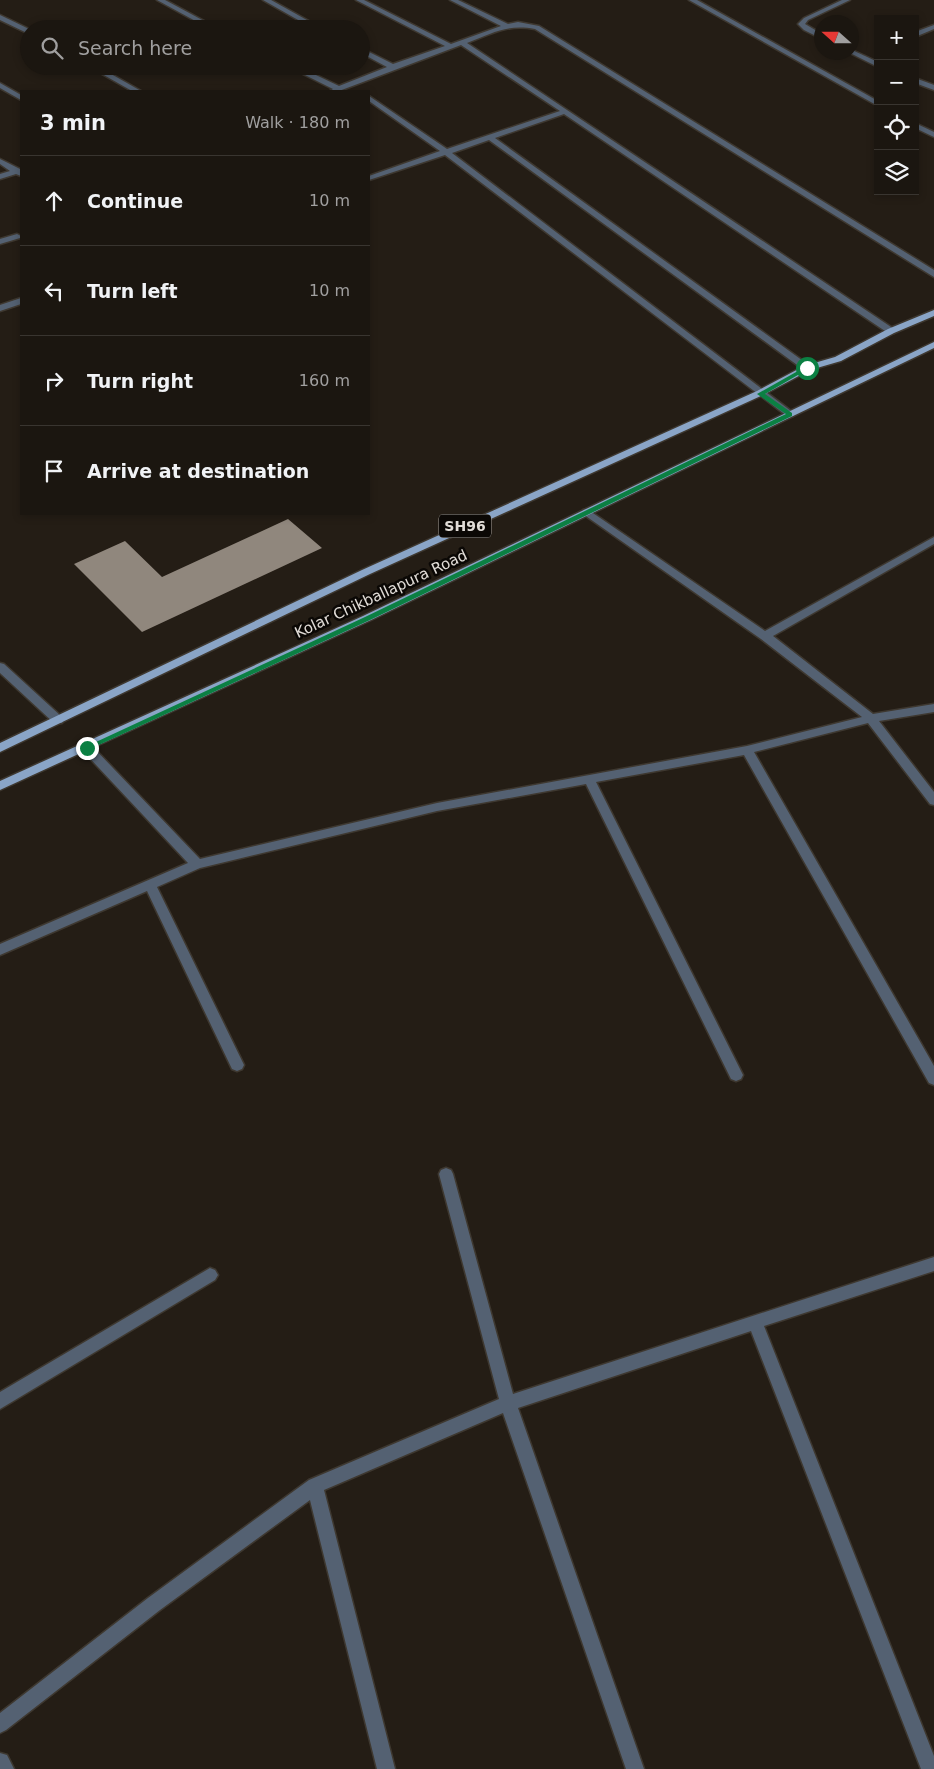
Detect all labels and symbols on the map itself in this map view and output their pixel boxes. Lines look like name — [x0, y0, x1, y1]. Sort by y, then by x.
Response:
north arrow — [814, 15, 859, 60]
route start — [796, 357, 819, 380]
road number: SH96 — [439, 514, 491, 538]
street label: Kolar Chikballapura Road — [292, 546, 470, 642]
route end — [76, 737, 99, 760]

